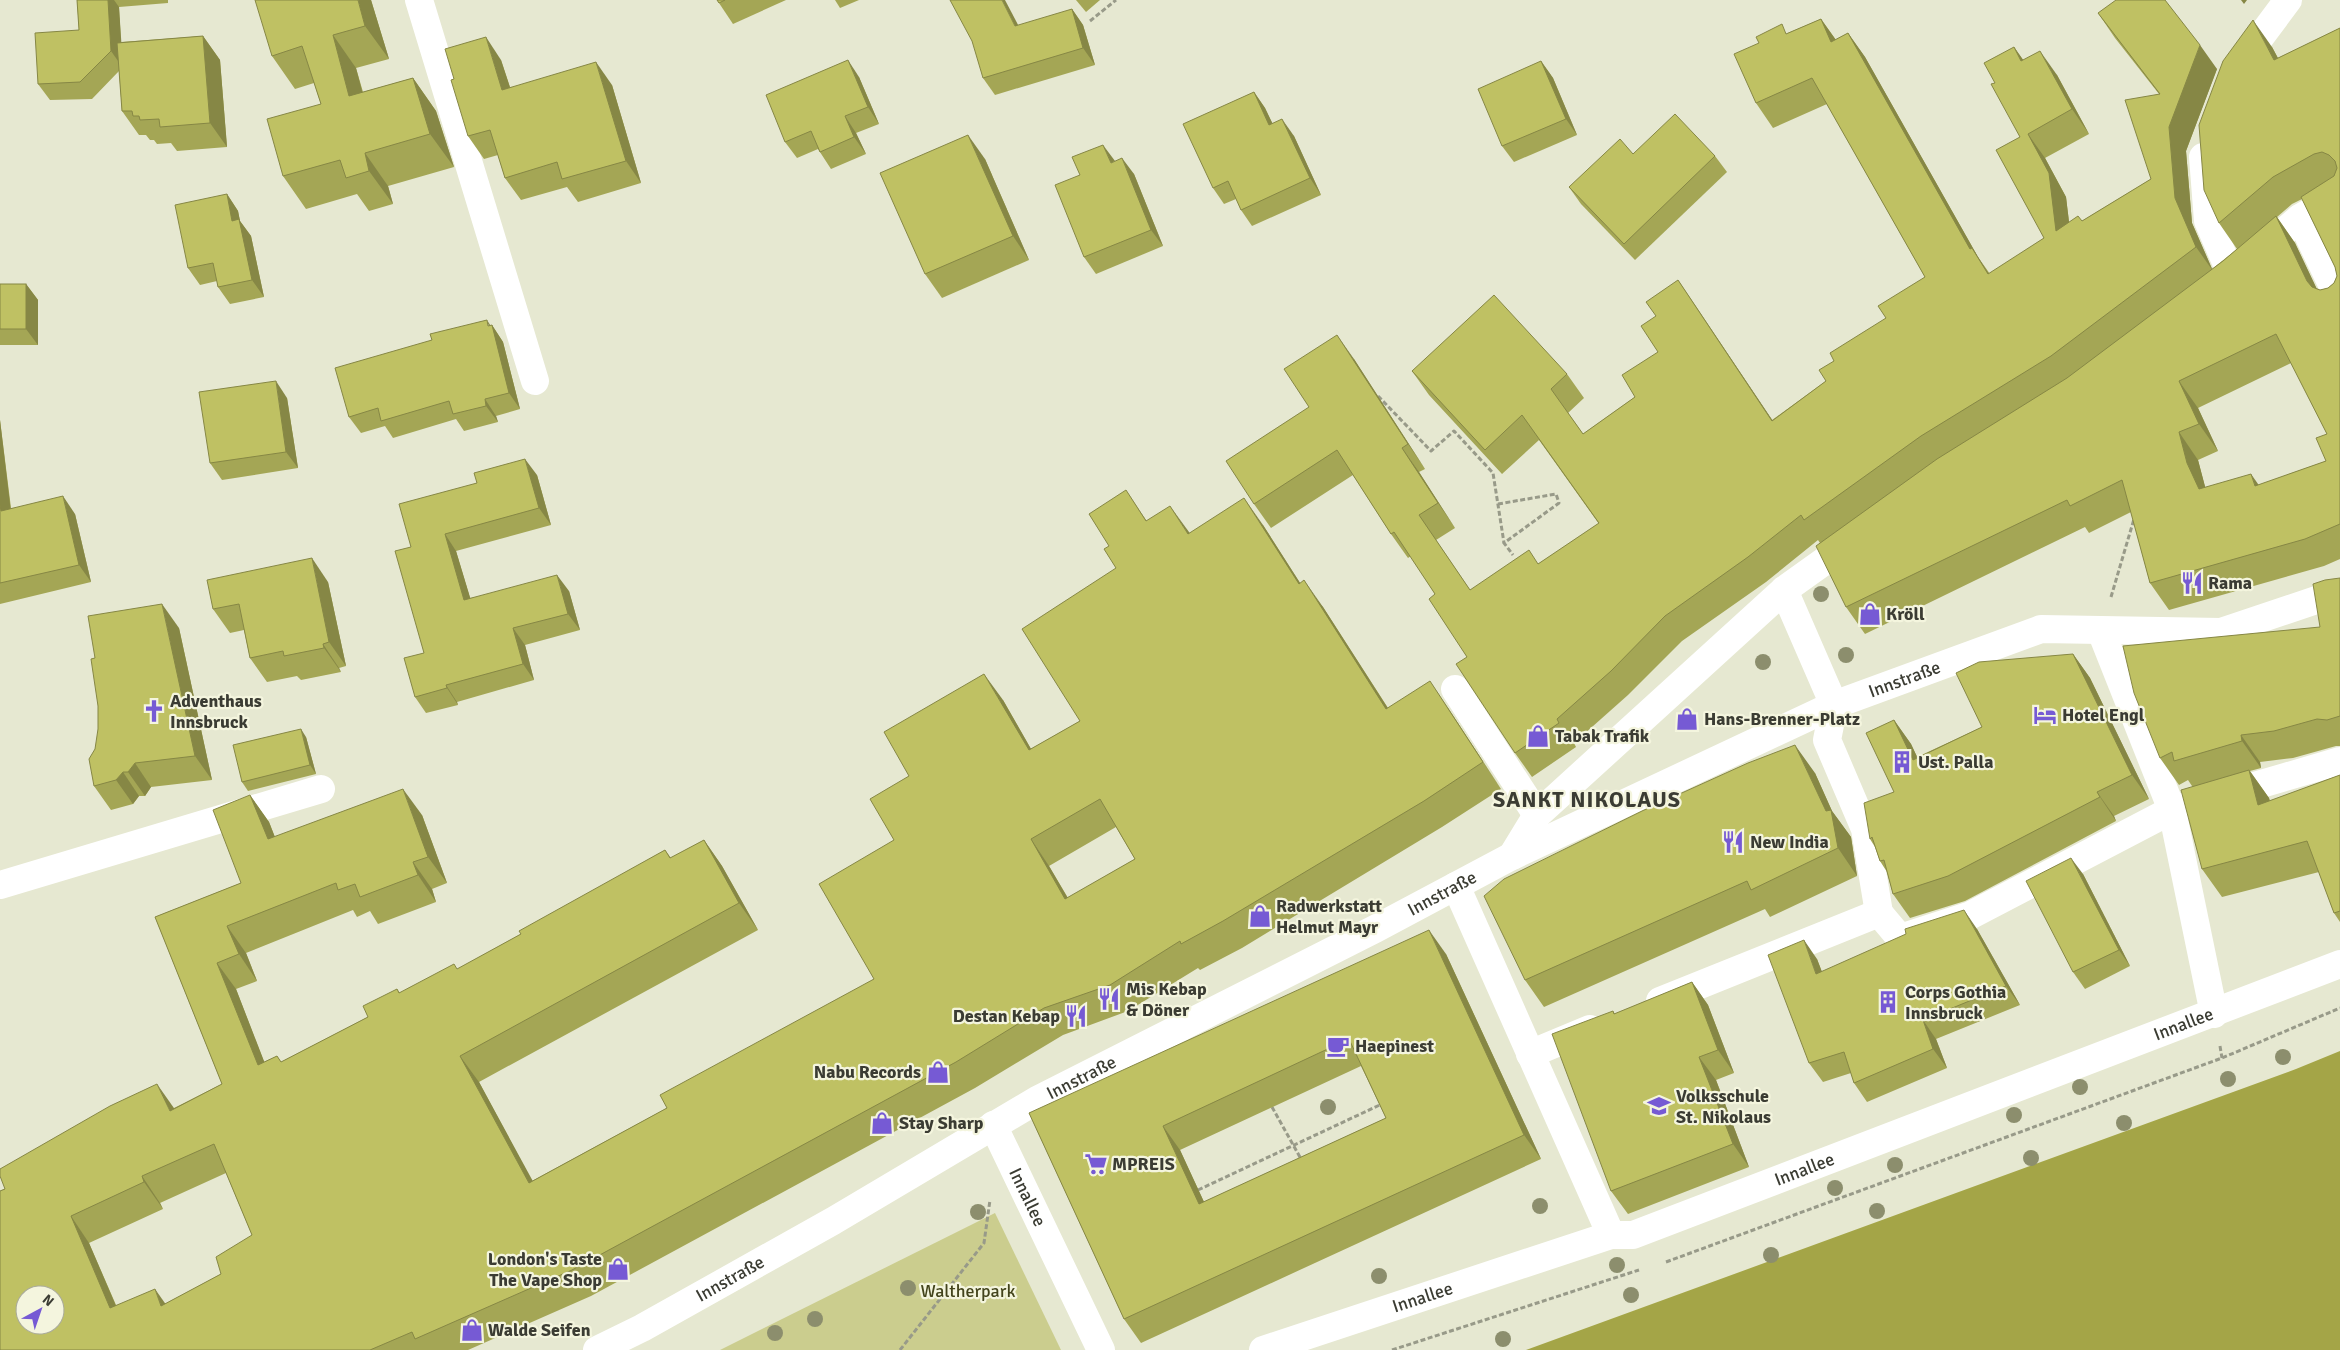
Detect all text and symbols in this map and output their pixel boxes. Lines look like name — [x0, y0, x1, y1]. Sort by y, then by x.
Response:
restaurant icon: Rama — [2179, 570, 2205, 596]
place label: Rama — [2208, 572, 2252, 594]
shop icon: Kröll — [1857, 601, 1883, 627]
place label: Kröll — [1886, 603, 1925, 625]
street label: Innstraße — [1865, 656, 1944, 702]
place label: Adventhaus Innsbruck — [170, 690, 262, 733]
church icon: Adventhaus Innsbruck — [141, 698, 167, 724]
hotel icon: Hotel Engl — [2032, 702, 2058, 728]
place label: Hotel Engl — [2062, 704, 2145, 726]
shop icon: Hans-Brenner-Platz — [1674, 706, 1700, 732]
place label: Hans-Brenner-Platz — [1704, 708, 1860, 730]
shop icon: Tabak Trafik — [1525, 723, 1551, 749]
place label: Tabak Trafik — [1555, 725, 1650, 747]
building icon: Ust. Palla — [1889, 749, 1915, 775]
place label: Ust. Palla — [1918, 751, 1993, 773]
district label: SANKT NIKOLAUS — [1493, 786, 1681, 813]
restaurant icon: New India — [1720, 829, 1746, 855]
place label: New India — [1750, 831, 1829, 853]
street label: Innstraße — [1404, 866, 1480, 921]
place label: Radwerkstatt Helmut Mayr — [1276, 895, 1382, 938]
shop icon: Radwerkstatt Helmut Mayr — [1247, 903, 1273, 929]
place label: Mis Kebap & Döner — [1126, 978, 1207, 1021]
place label: Corps Gothia Innsbruck — [1905, 981, 2006, 1024]
restaurant icon: Mis Kebap & Döner — [1096, 986, 1122, 1012]
building icon: Corps Gothia Innsbruck — [1875, 989, 1901, 1015]
restaurant icon: Destan Kebap — [1063, 1003, 1089, 1029]
street label: Innallee — [2150, 1003, 2216, 1045]
place label: Destan Kebap — [953, 1005, 1060, 1027]
cafe icon: Haepinest — [1325, 1033, 1351, 1059]
place label: Haepinest — [1355, 1035, 1434, 1057]
street label: Innstraße — [1043, 1051, 1120, 1104]
shop icon: Nabu Records — [925, 1059, 951, 1085]
place label: Nabu Records — [814, 1061, 921, 1083]
place label: Volksschule St. Nikolaus — [1676, 1085, 1771, 1128]
school or university icon: Volksschule St. Nikolaus — [1646, 1093, 1672, 1119]
shop icon: Stay Sharp — [869, 1110, 895, 1136]
place label: Stay Sharp — [899, 1112, 984, 1134]
street label: Innallee — [1771, 1148, 1837, 1191]
supermarket icon: MPREIS — [1083, 1151, 1109, 1177]
place label: MPREIS — [1112, 1153, 1175, 1175]
street label: Innallee — [1004, 1164, 1051, 1230]
place label: London's Taste The Vape Shop — [488, 1248, 602, 1291]
street label: Innstraße — [692, 1251, 768, 1307]
shop icon: London's Taste The Vape Shop — [605, 1256, 631, 1282]
street label: Innallee — [1389, 1277, 1456, 1318]
park label: Waltherpark — [921, 1280, 1015, 1302]
north arrow — [15, 1285, 65, 1335]
text: N — [39, 1291, 57, 1310]
shop icon: Walde Seifen — [459, 1317, 485, 1343]
place label: Walde Seifen — [488, 1319, 591, 1341]

